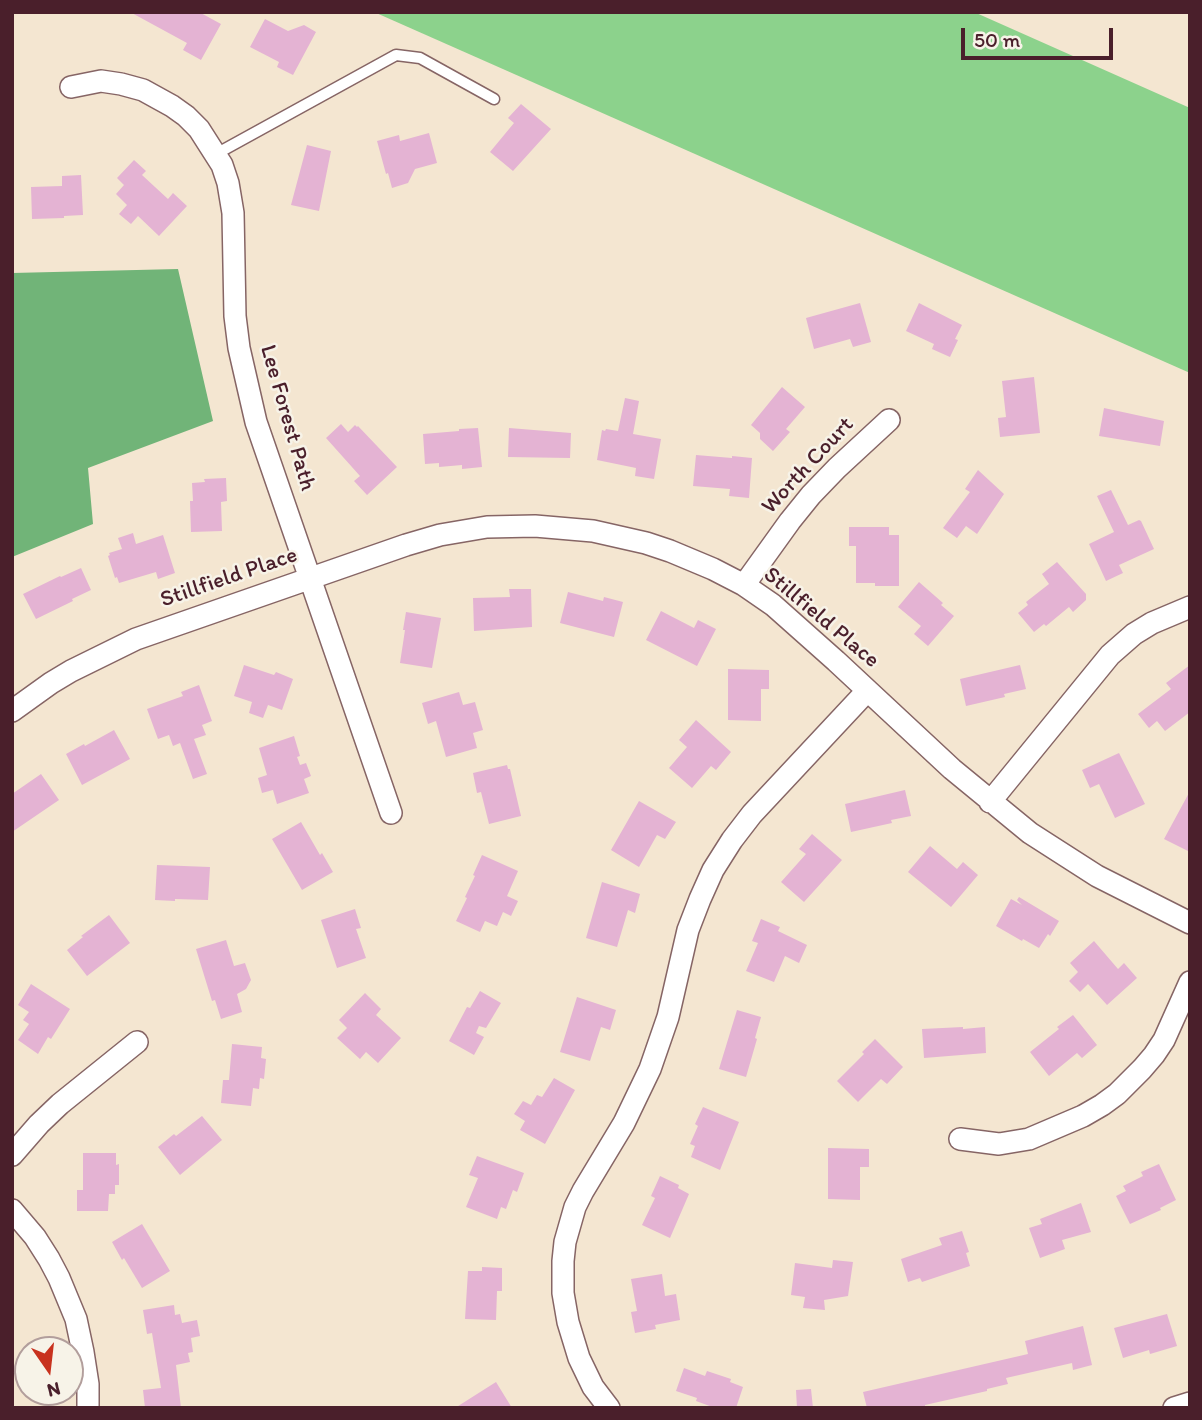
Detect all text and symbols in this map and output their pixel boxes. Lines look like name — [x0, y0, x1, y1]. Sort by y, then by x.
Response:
scale bar — [964, 14, 1116, 58]
text: 50 m — [974, 27, 1020, 52]
street label: Lee Forest Path — [253, 342, 321, 494]
street label: Worth Court — [756, 412, 860, 520]
street label: Stillfield Place — [157, 542, 301, 614]
street label: Stillfield Place — [757, 561, 885, 675]
north arrow — [14, 1336, 84, 1406]
text: N — [45, 1377, 63, 1403]

